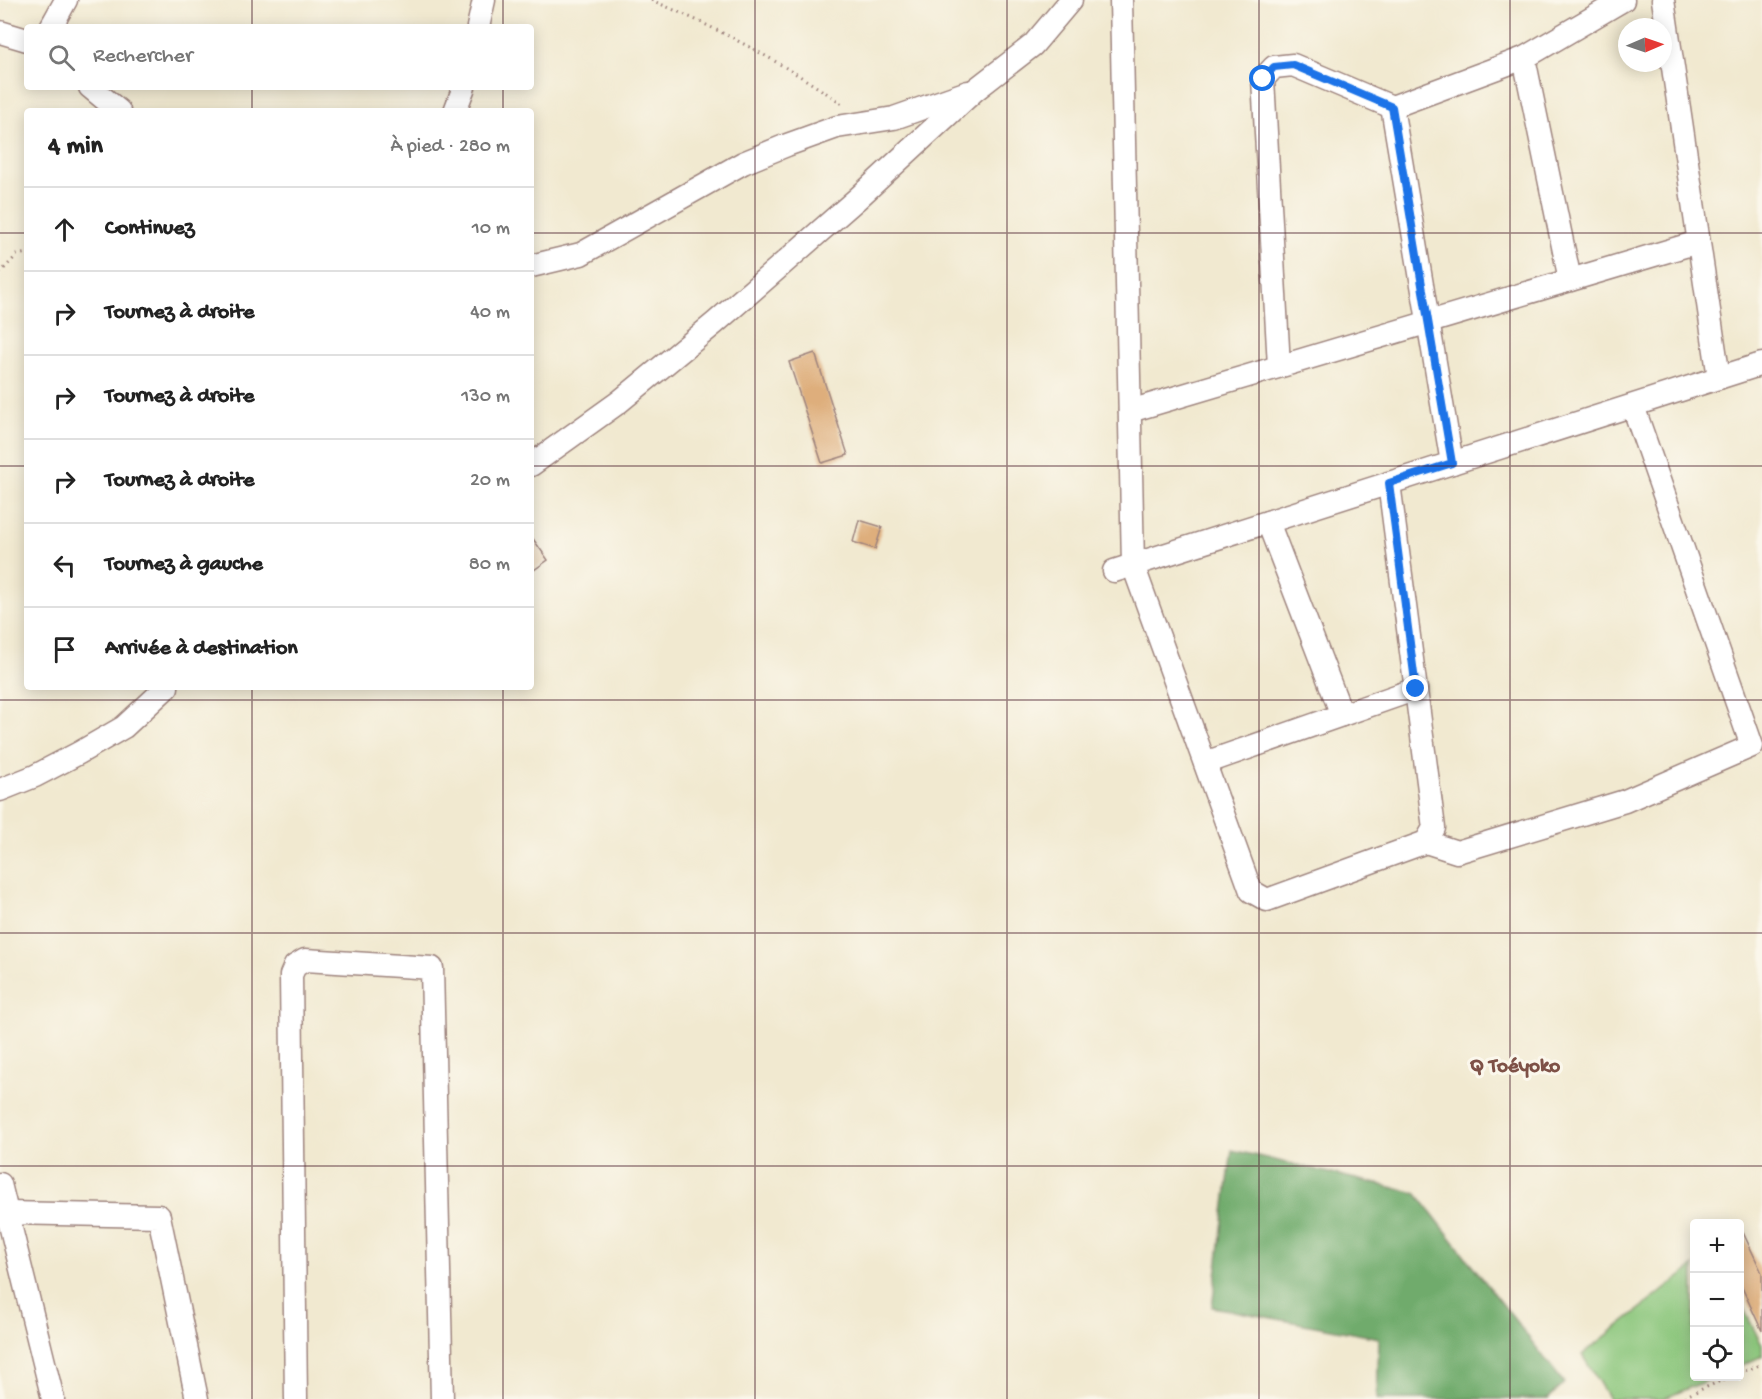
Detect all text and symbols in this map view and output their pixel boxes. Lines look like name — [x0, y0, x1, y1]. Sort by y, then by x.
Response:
north arrow — [1618, 18, 1672, 72]
search box — [24, 24, 534, 90]
icon: search — [45, 41, 78, 74]
text: Rechercher — [93, 44, 193, 70]
route start — [1249, 65, 1275, 91]
text: 4 min — [48, 132, 103, 163]
text: À pied · 280 m — [390, 136, 510, 159]
icon: ahead — [48, 213, 81, 246]
text: Continuez — [105, 216, 194, 242]
text: 10 m — [472, 218, 510, 241]
icon: right — [48, 297, 81, 330]
text: Tournez à droite — [105, 300, 254, 326]
text: 40 m — [470, 302, 510, 325]
icon: right — [48, 381, 81, 414]
text: Tournez à droite — [105, 384, 254, 410]
text: 130 m — [461, 386, 510, 409]
icon: right — [48, 465, 81, 498]
text: Tournez à droite — [105, 468, 254, 494]
text: 20 m — [470, 470, 510, 493]
icon: left — [48, 549, 81, 582]
text: Tournez à gauche — [105, 552, 263, 578]
text: 80 m — [469, 554, 510, 577]
icon: arrive — [48, 633, 81, 666]
text: Arrivée à destination — [105, 636, 298, 662]
route end — [1402, 675, 1428, 701]
district label: Q Toéyoko — [1470, 1055, 1560, 1080]
map controls — [1690, 1219, 1744, 1381]
button: + — [1690, 1219, 1744, 1273]
button: − — [1690, 1273, 1744, 1327]
button: locate — [1690, 1327, 1744, 1381]

